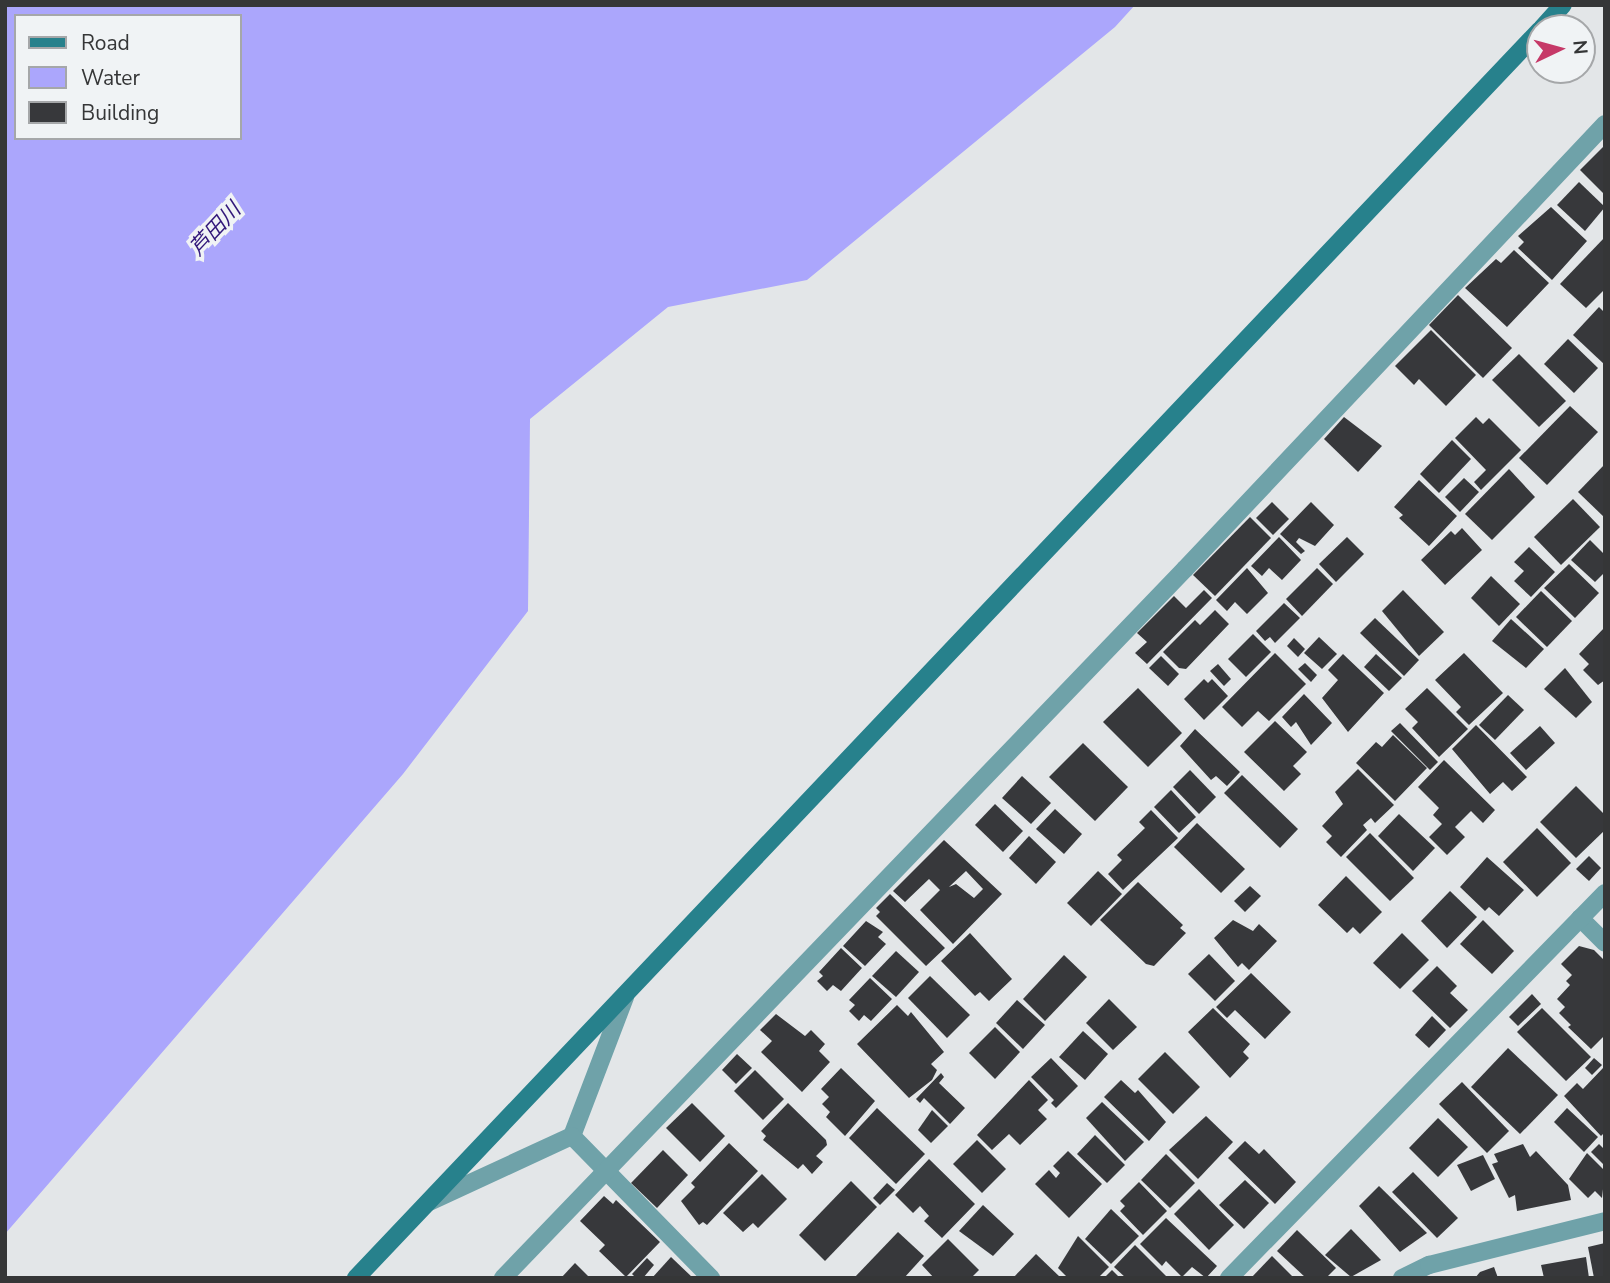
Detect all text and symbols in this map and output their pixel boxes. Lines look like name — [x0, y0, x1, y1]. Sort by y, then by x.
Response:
legend — [14, 14, 242, 140]
north arrow — [1526, 14, 1596, 84]
text: Road — [81, 29, 130, 57]
text: N — [1566, 39, 1593, 56]
text: Water — [81, 64, 140, 92]
text: Building — [81, 99, 159, 127]
water label: 芦田川 — [184, 197, 246, 261]

